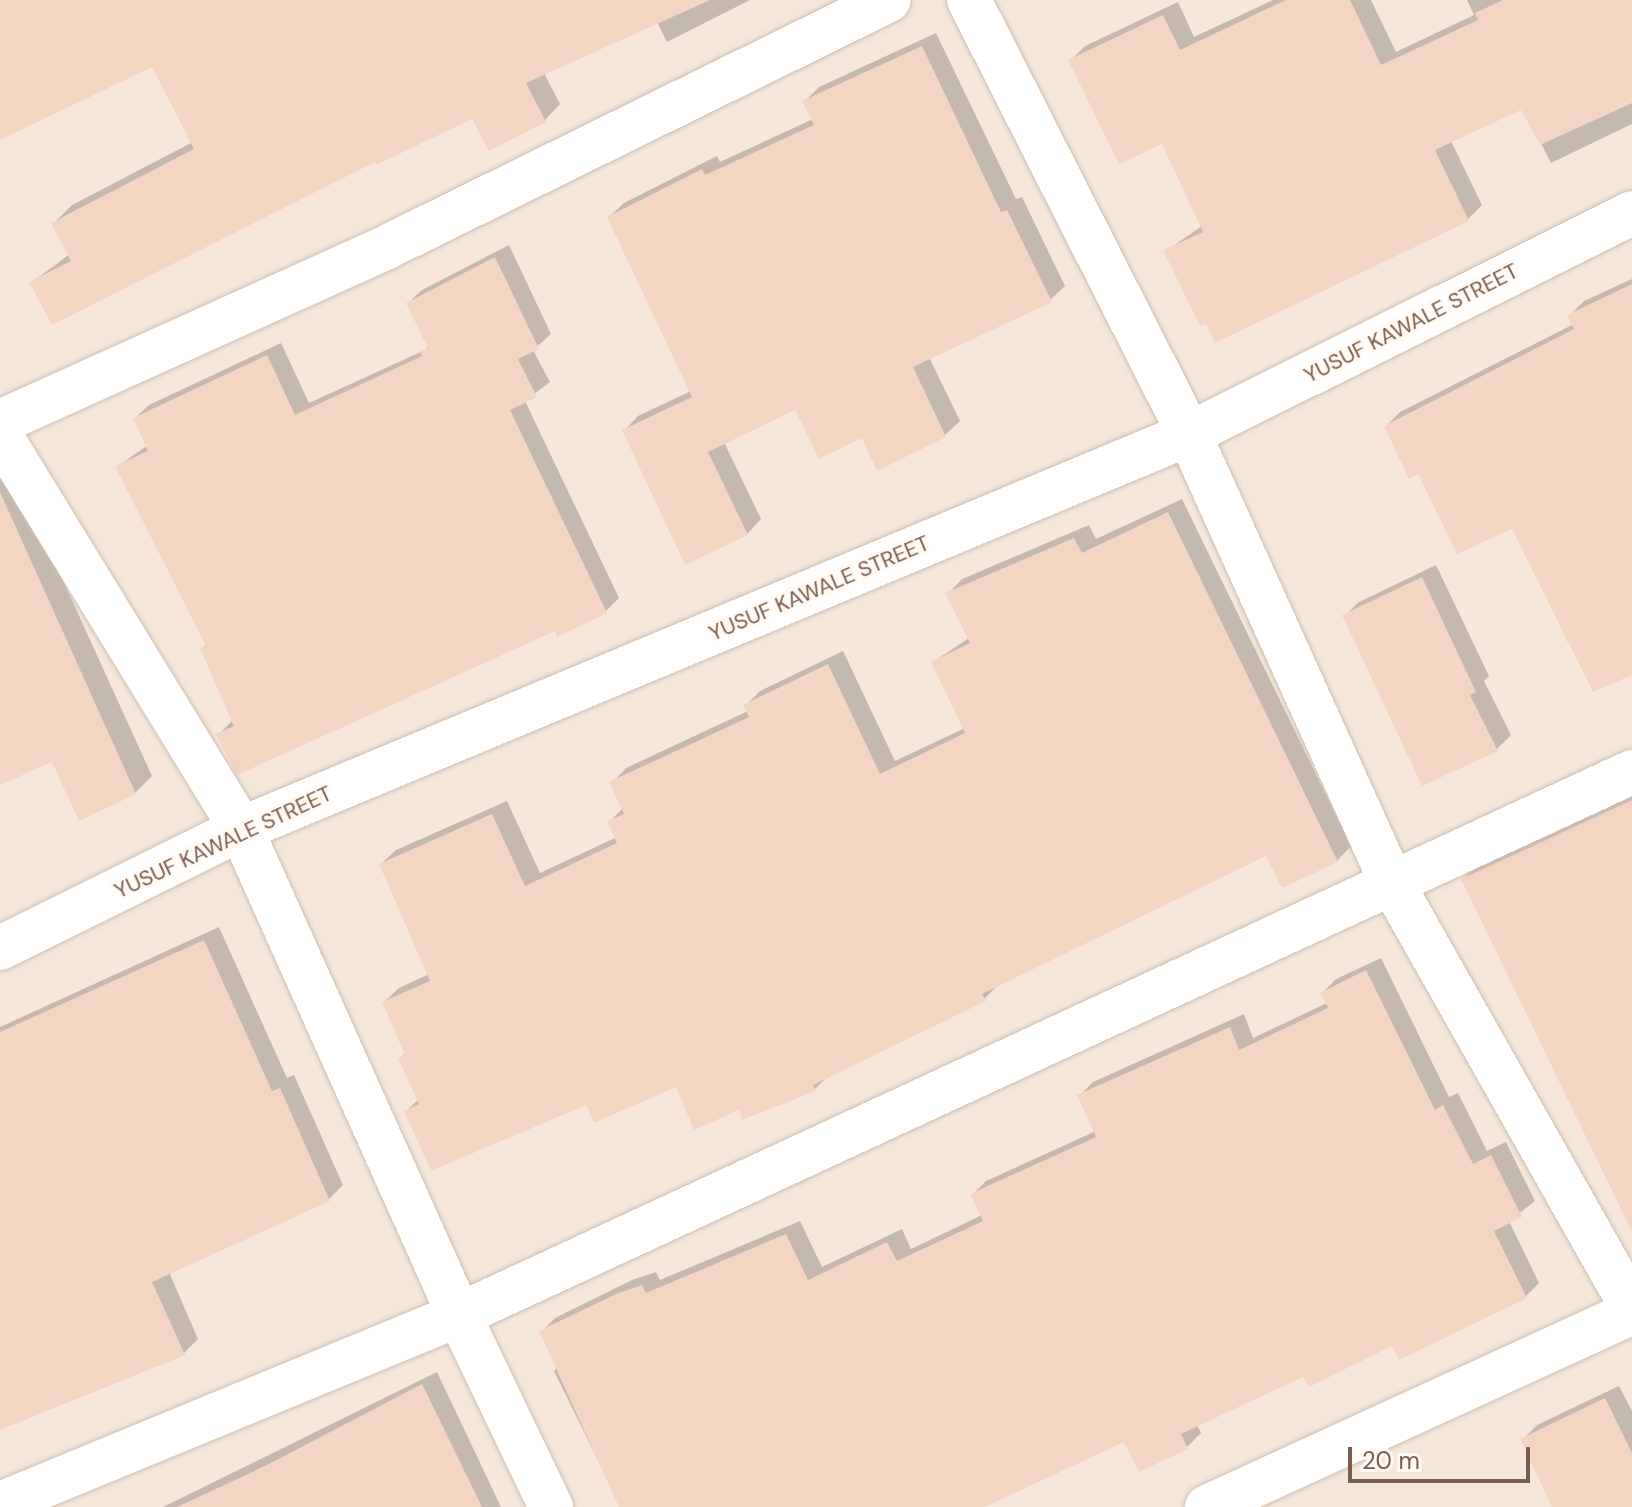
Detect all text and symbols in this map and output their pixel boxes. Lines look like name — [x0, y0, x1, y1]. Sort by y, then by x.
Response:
street label: YUSUF KAWALE STREET — [1299, 257, 1523, 389]
street label: YUSUF KAWALE STREET — [705, 530, 933, 646]
street label: YUSUF KAWALE STREET — [110, 780, 336, 904]
scale bar — [1352, 1431, 1534, 1481]
text: 20 m — [1362, 1445, 1420, 1476]

